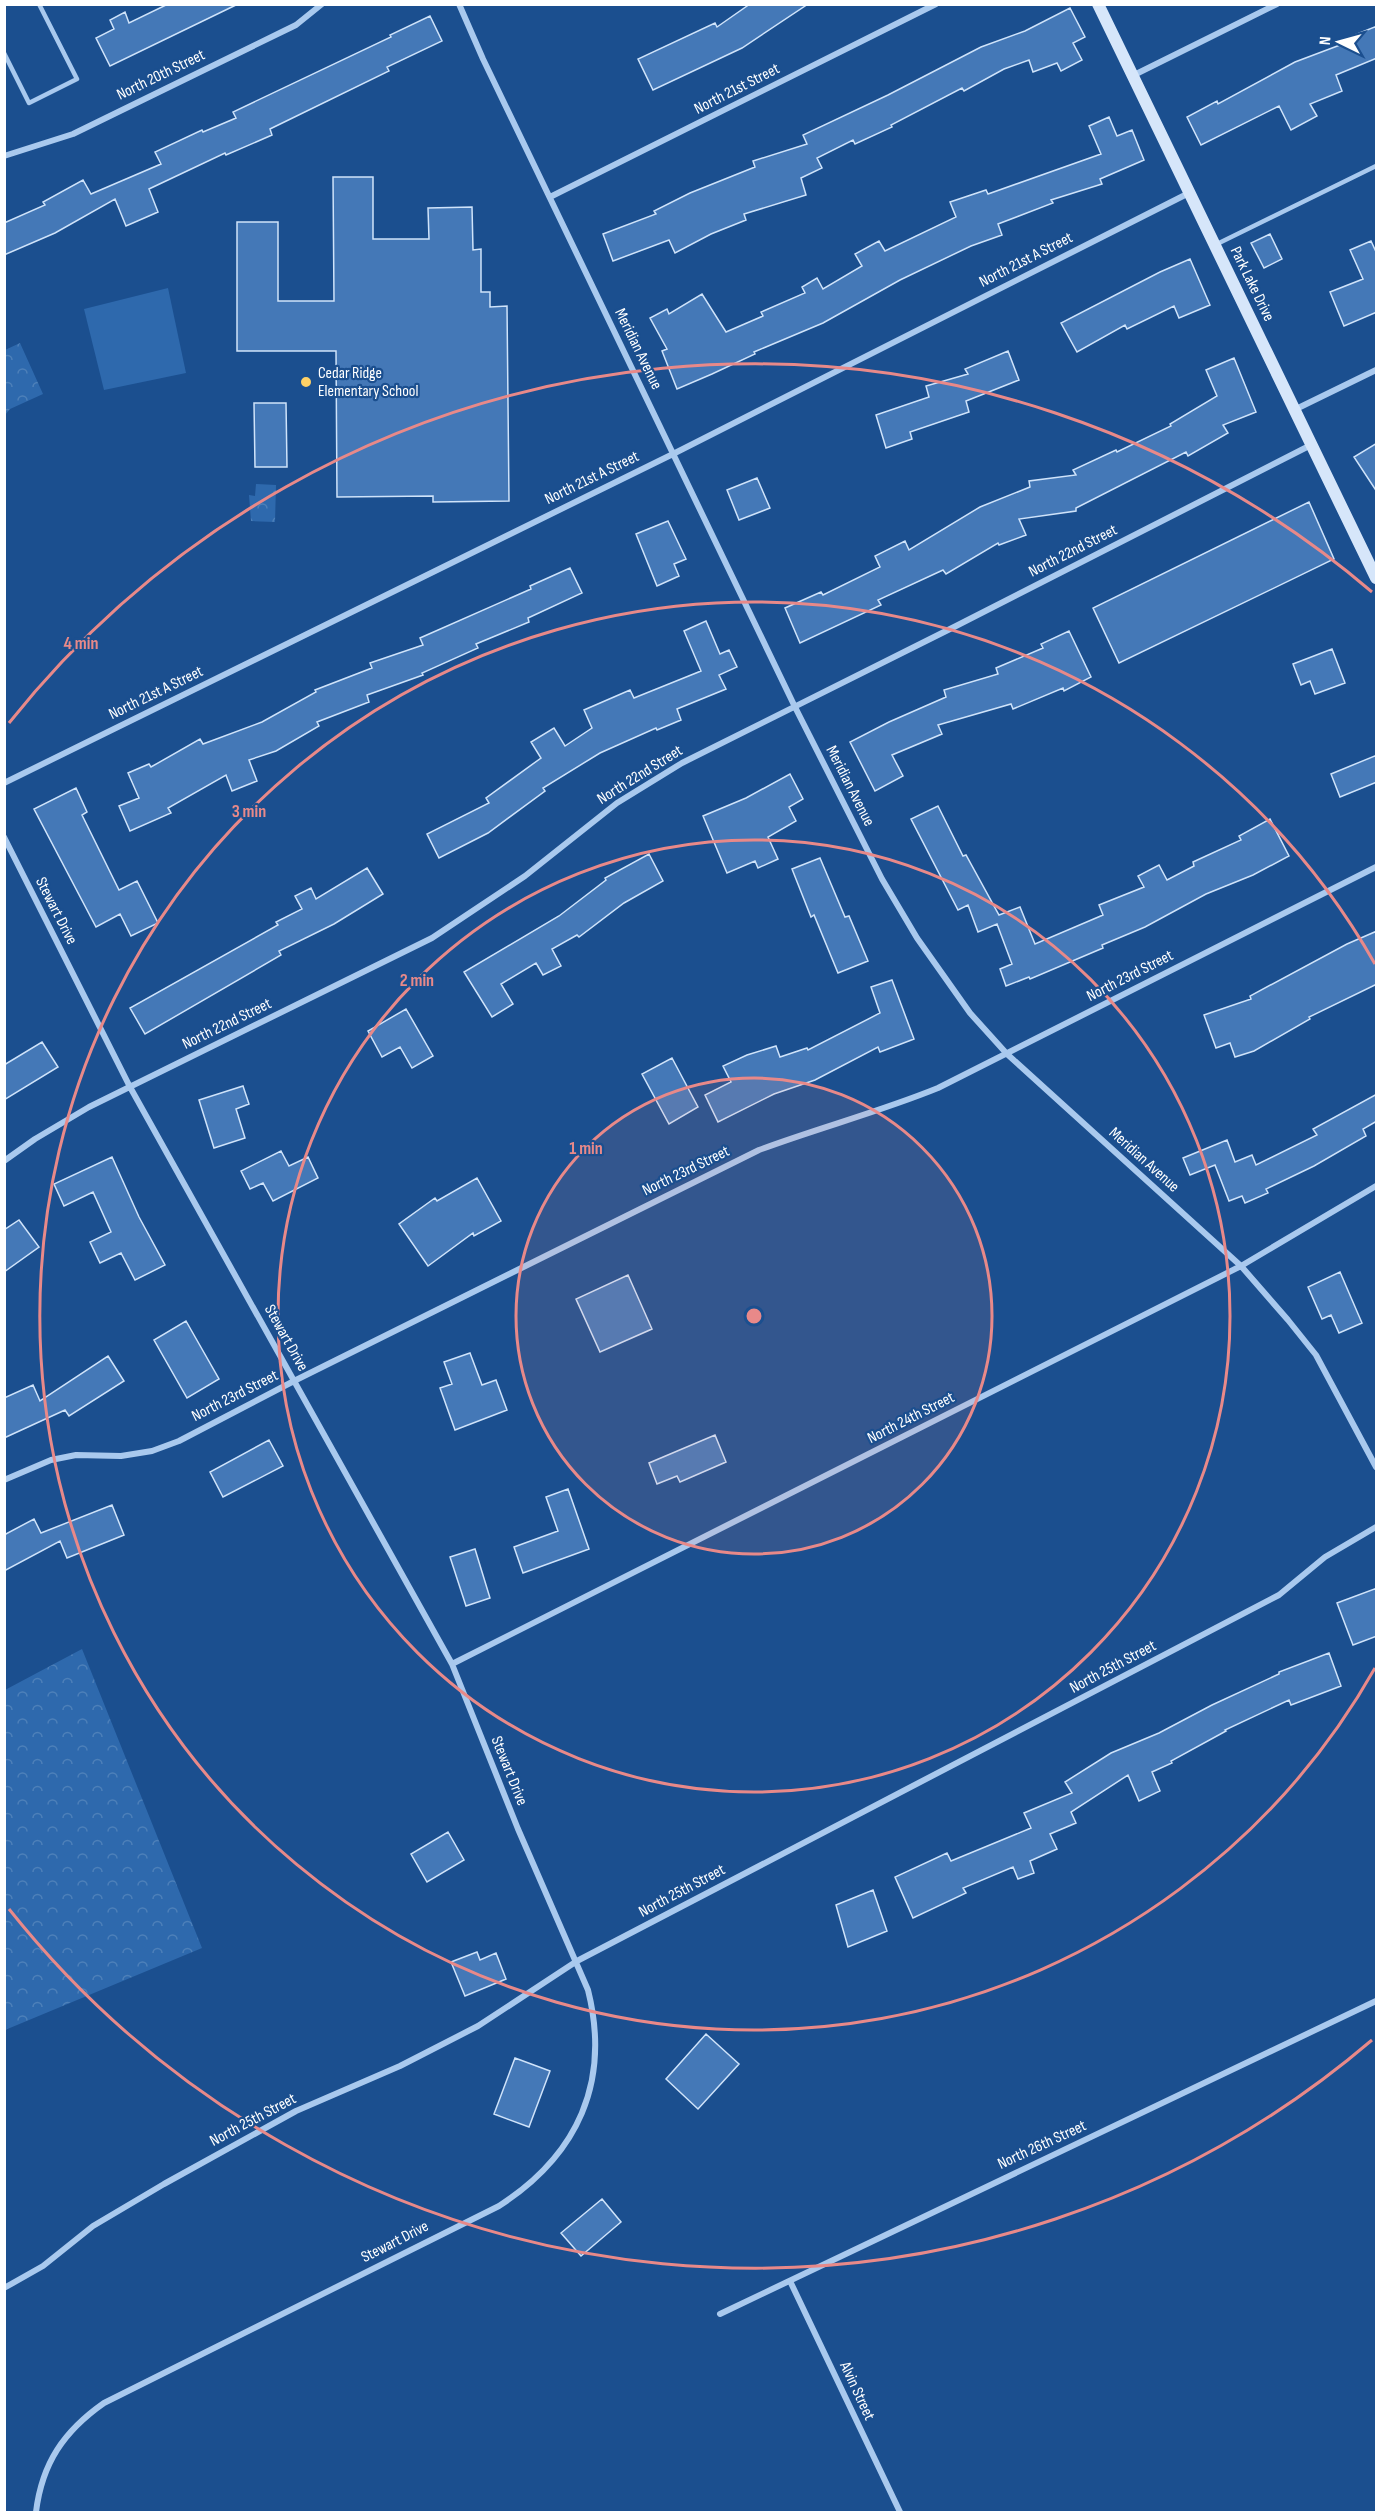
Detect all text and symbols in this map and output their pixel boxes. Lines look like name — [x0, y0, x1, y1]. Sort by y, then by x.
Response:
north arrow — [1309, 12, 1369, 72]
text: N — [1316, 36, 1335, 46]
street label: North 20th Street — [114, 45, 208, 104]
street label: North 21st Street — [691, 59, 783, 119]
street label: North 21st A Street — [976, 228, 1076, 292]
street label: Park Lake Drive — [1226, 244, 1278, 324]
street label: Meridian Avenue — [610, 305, 666, 393]
place label: Cedar Ridge Elementary School — [318, 364, 418, 401]
marker: Cedar Ridge Elementary School — [299, 375, 313, 389]
street label: North 21st A Street — [542, 447, 642, 509]
street label: North 22nd Street — [1026, 520, 1121, 581]
text: 4 min — [64, 633, 98, 654]
street label: North 21st A Street — [106, 662, 206, 724]
street label: North 22nd Street — [594, 741, 686, 809]
street label: Meridian Avenue — [822, 743, 878, 829]
text: 3 min — [232, 801, 266, 822]
street label: Stewart Drive — [31, 874, 81, 948]
street label: North 23rd Street — [1084, 946, 1177, 1006]
text: 2 min — [400, 970, 434, 991]
street label: North 22nd Street — [179, 994, 275, 1054]
street label: Meridian Avenue — [1105, 1124, 1183, 1196]
text: 1 min — [569, 1138, 603, 1159]
street label: North 23rd Street — [639, 1142, 733, 1200]
street label: Stewart Drive — [260, 1301, 312, 1375]
centre of rings — [744, 1306, 764, 1326]
street label: North 23rd Street — [189, 1366, 282, 1426]
street label: North 24th Street — [864, 1388, 958, 1448]
street label: North 25th Street — [1067, 1636, 1159, 1698]
street label: Stewart Drive — [487, 1734, 531, 1808]
street label: North 25th Street — [636, 1860, 728, 1922]
street label: North 25th Street — [207, 2089, 299, 2151]
street label: North 26th Street — [995, 2116, 1089, 2174]
street label: Stewart Drive — [358, 2217, 432, 2267]
street label: Alvin Street — [835, 2358, 879, 2423]

